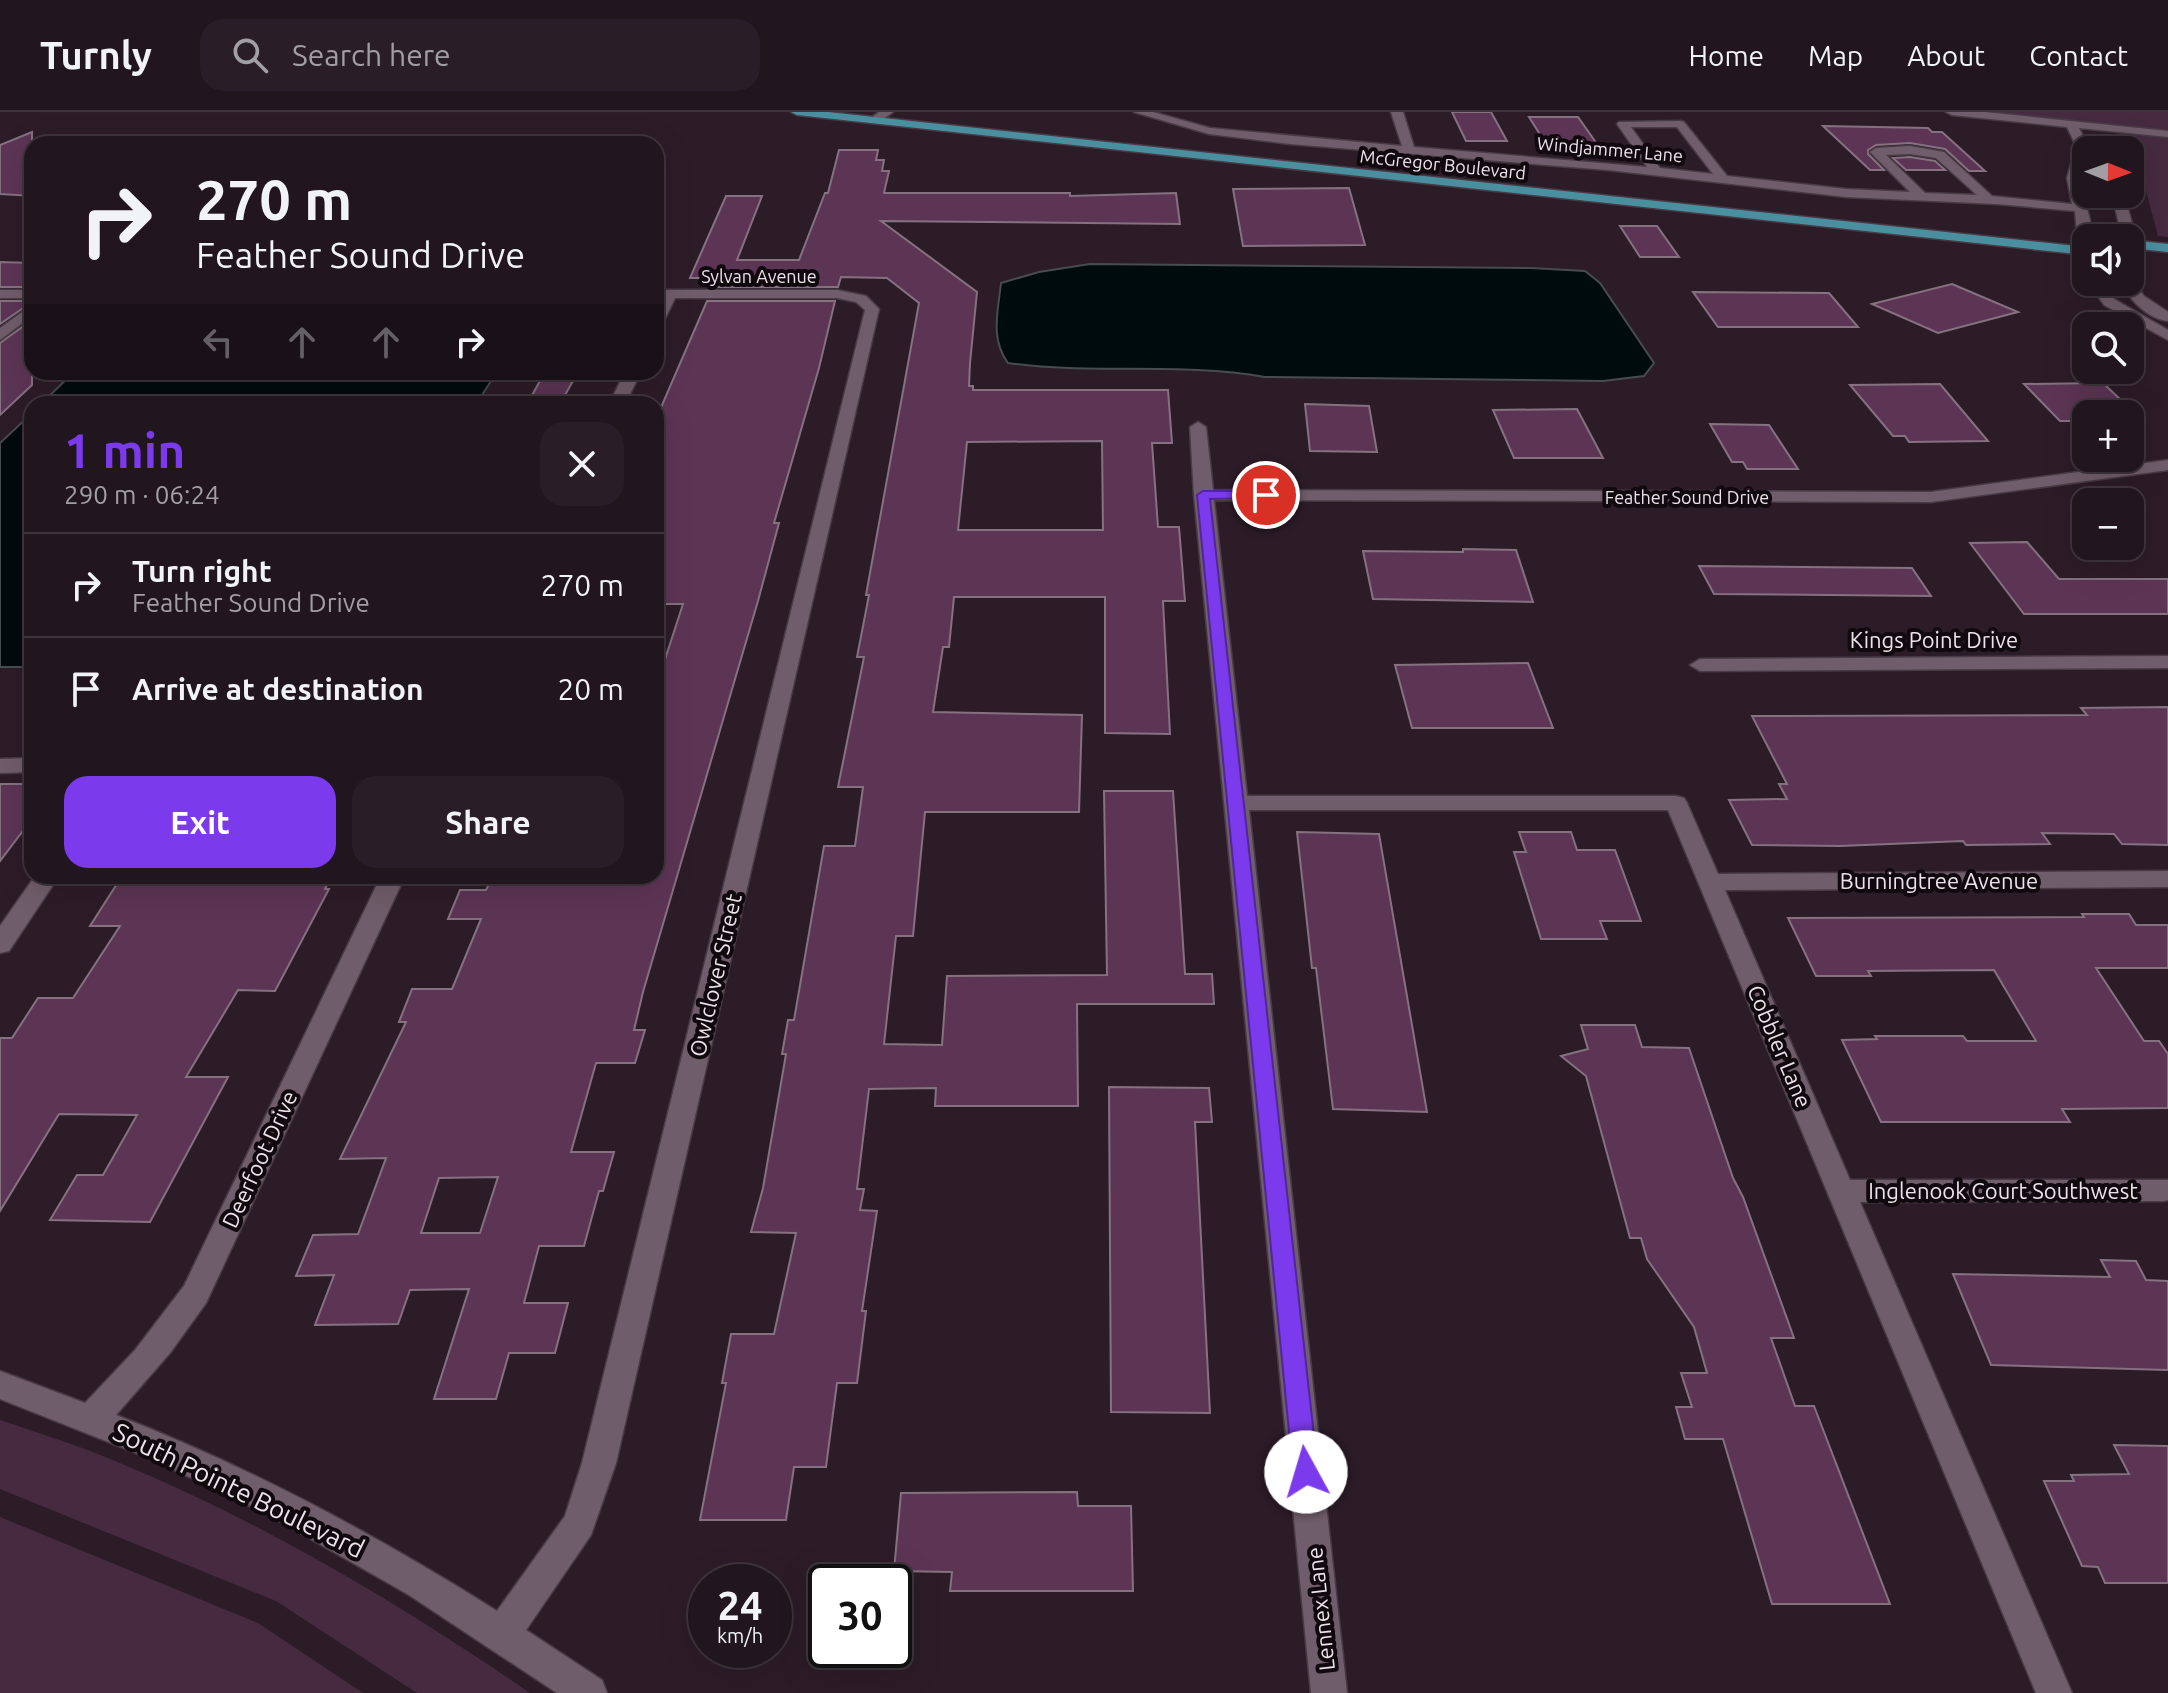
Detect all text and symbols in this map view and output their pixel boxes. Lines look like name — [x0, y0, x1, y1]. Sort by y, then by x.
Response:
search box — [200, 19, 760, 91]
icon: search — [228, 33, 272, 77]
text: Turnly — [40, 34, 152, 76]
text: Search here — [292, 38, 451, 72]
text: Home — [1689, 40, 1764, 71]
text: Map — [1808, 40, 1863, 71]
text: About — [1907, 40, 1985, 71]
text: Contact — [2029, 40, 2128, 71]
street label: Windjammer Lane — [1536, 133, 1684, 165]
north arrow — [2072, 136, 2144, 208]
map controls — [2072, 136, 2144, 560]
street label: McGregor Boulevard — [1359, 145, 1527, 183]
icon: right — [64, 168, 168, 272]
text: 270 m — [196, 168, 352, 231]
button: sound — [2072, 224, 2144, 296]
text: Feather Sound Drive — [196, 234, 525, 275]
street label: Sylvan Avenue — [701, 266, 817, 286]
button: search — [2072, 312, 2144, 384]
icon: left — [196, 320, 240, 364]
icon: ahead — [280, 320, 324, 364]
icon: ahead — [364, 320, 408, 364]
icon: right — [448, 320, 492, 364]
button: + — [2072, 400, 2144, 472]
button: close — [540, 422, 624, 506]
text: 1 min — [64, 423, 185, 477]
pin — [1232, 461, 1300, 529]
icon: arrive — [1244, 473, 1288, 517]
text: 290 m · 06:24 — [64, 480, 220, 509]
street label: Feather Sound Drive — [1605, 487, 1769, 507]
button: − — [2072, 488, 2144, 560]
text: Turn right — [132, 554, 272, 588]
icon: right — [64, 563, 108, 607]
text: 270 m — [540, 568, 624, 602]
text: Feather Sound Drive — [132, 588, 370, 617]
street label: Kings Point Drive — [1850, 627, 2018, 652]
icon: arrive — [64, 667, 108, 711]
text: Arrive at destination — [132, 672, 424, 706]
text: 20 m — [557, 672, 624, 706]
button: Exit — [64, 776, 336, 868]
button: Share — [352, 776, 624, 868]
street label: Burningtree Avenue — [1840, 868, 2038, 893]
street label: Owlclover Street — [684, 891, 746, 1059]
street label: Cobbler Lane — [1743, 981, 1817, 1111]
street label: Deerfoot Drive — [216, 1087, 302, 1231]
street label: Inglenook Court Southwest — [1868, 1178, 2138, 1203]
street label: South Pointe Boulevard — [109, 1417, 369, 1563]
position arrow — [1264, 1430, 1348, 1514]
street label: Lennex Lane — [1301, 1546, 1339, 1672]
speed limit sign: 30 — [808, 1564, 912, 1668]
text: 24 — [717, 1583, 763, 1628]
text: km/h — [717, 1624, 763, 1647]

